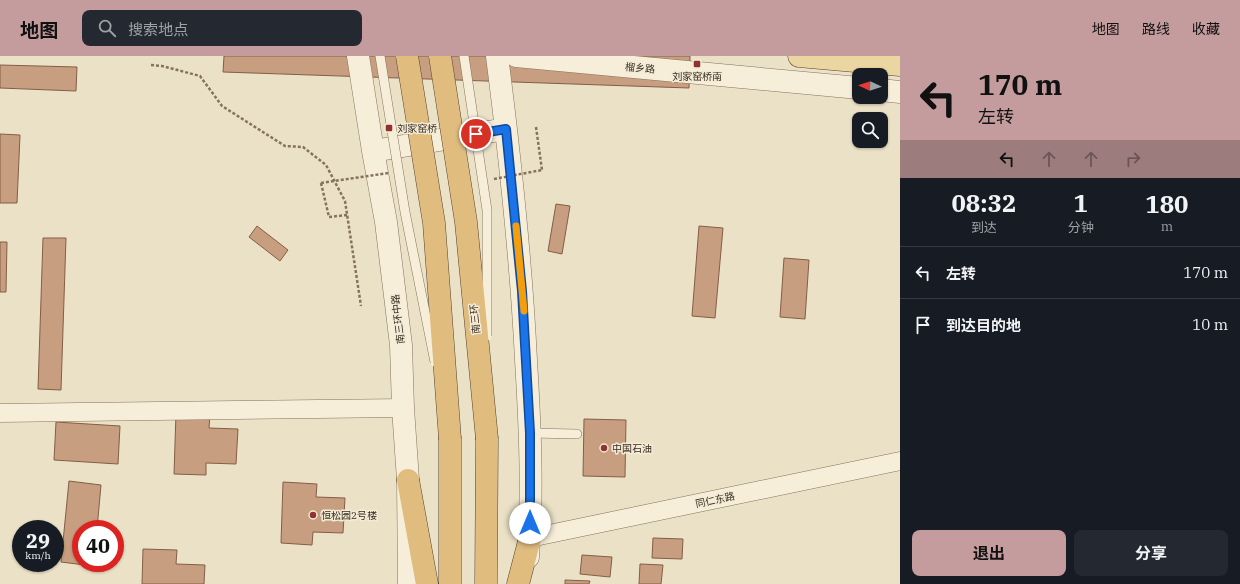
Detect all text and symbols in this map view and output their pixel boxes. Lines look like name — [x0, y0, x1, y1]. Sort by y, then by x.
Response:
search box — [82, 10, 362, 46]
icon: search — [96, 17, 118, 39]
text: 地图 — [20, 18, 58, 42]
text: 搜索地点 — [128, 20, 188, 39]
text: 地图 — [1092, 20, 1120, 38]
text: 路线 — [1142, 20, 1170, 38]
text: 收藏 — [1192, 20, 1220, 38]
marker: 刘家窑桥南 — [692, 59, 702, 69]
street label: 榴乡路 — [624, 60, 656, 76]
text: 170 m — [978, 66, 1062, 103]
north arrow — [852, 68, 888, 104]
map controls — [852, 68, 888, 148]
place label: 刘家窑桥南 — [672, 70, 722, 83]
icon: left — [912, 72, 964, 124]
text: 左转 — [978, 105, 1014, 128]
button: search — [852, 112, 888, 148]
pin — [459, 117, 493, 151]
place label: 刘家窑桥 — [397, 122, 437, 135]
marker: 刘家窑桥 — [384, 123, 394, 133]
icon: arrive — [465, 123, 487, 145]
icon: left — [996, 148, 1018, 170]
icon: ahead — [1038, 148, 1060, 170]
icon: ahead — [1080, 148, 1102, 170]
icon: right — [1122, 148, 1144, 170]
text: 08:32 — [951, 187, 1016, 219]
text: 1 — [1074, 187, 1088, 219]
text: 180 — [1145, 188, 1189, 220]
text: m — [1161, 218, 1173, 235]
text: 到达 — [971, 219, 997, 236]
text: 分钟 — [1068, 219, 1094, 236]
icon: left — [912, 262, 934, 284]
text: 170 m — [1183, 263, 1228, 282]
text: 左转 — [946, 264, 976, 283]
street label: 南三环中路 — [389, 293, 407, 345]
street label: 南三环 — [467, 303, 483, 335]
icon: arrive — [912, 314, 934, 336]
text: 10 m — [1192, 315, 1228, 334]
text: 到达目的地 — [946, 316, 1021, 335]
place label: 中国石油 — [612, 442, 652, 455]
marker: 中国石油 — [599, 443, 609, 453]
street label: 同仁东路 — [694, 489, 736, 511]
position arrow — [509, 502, 551, 544]
place label: 恒松园2号楼 — [321, 509, 377, 522]
marker: 恒松园2号楼 — [308, 510, 318, 520]
speed limit sign: 40 — [72, 520, 124, 572]
text: 29 — [26, 527, 50, 554]
button: 退出 — [912, 530, 1066, 576]
button: 分享 — [1074, 530, 1228, 576]
text: km/h — [25, 549, 51, 562]

